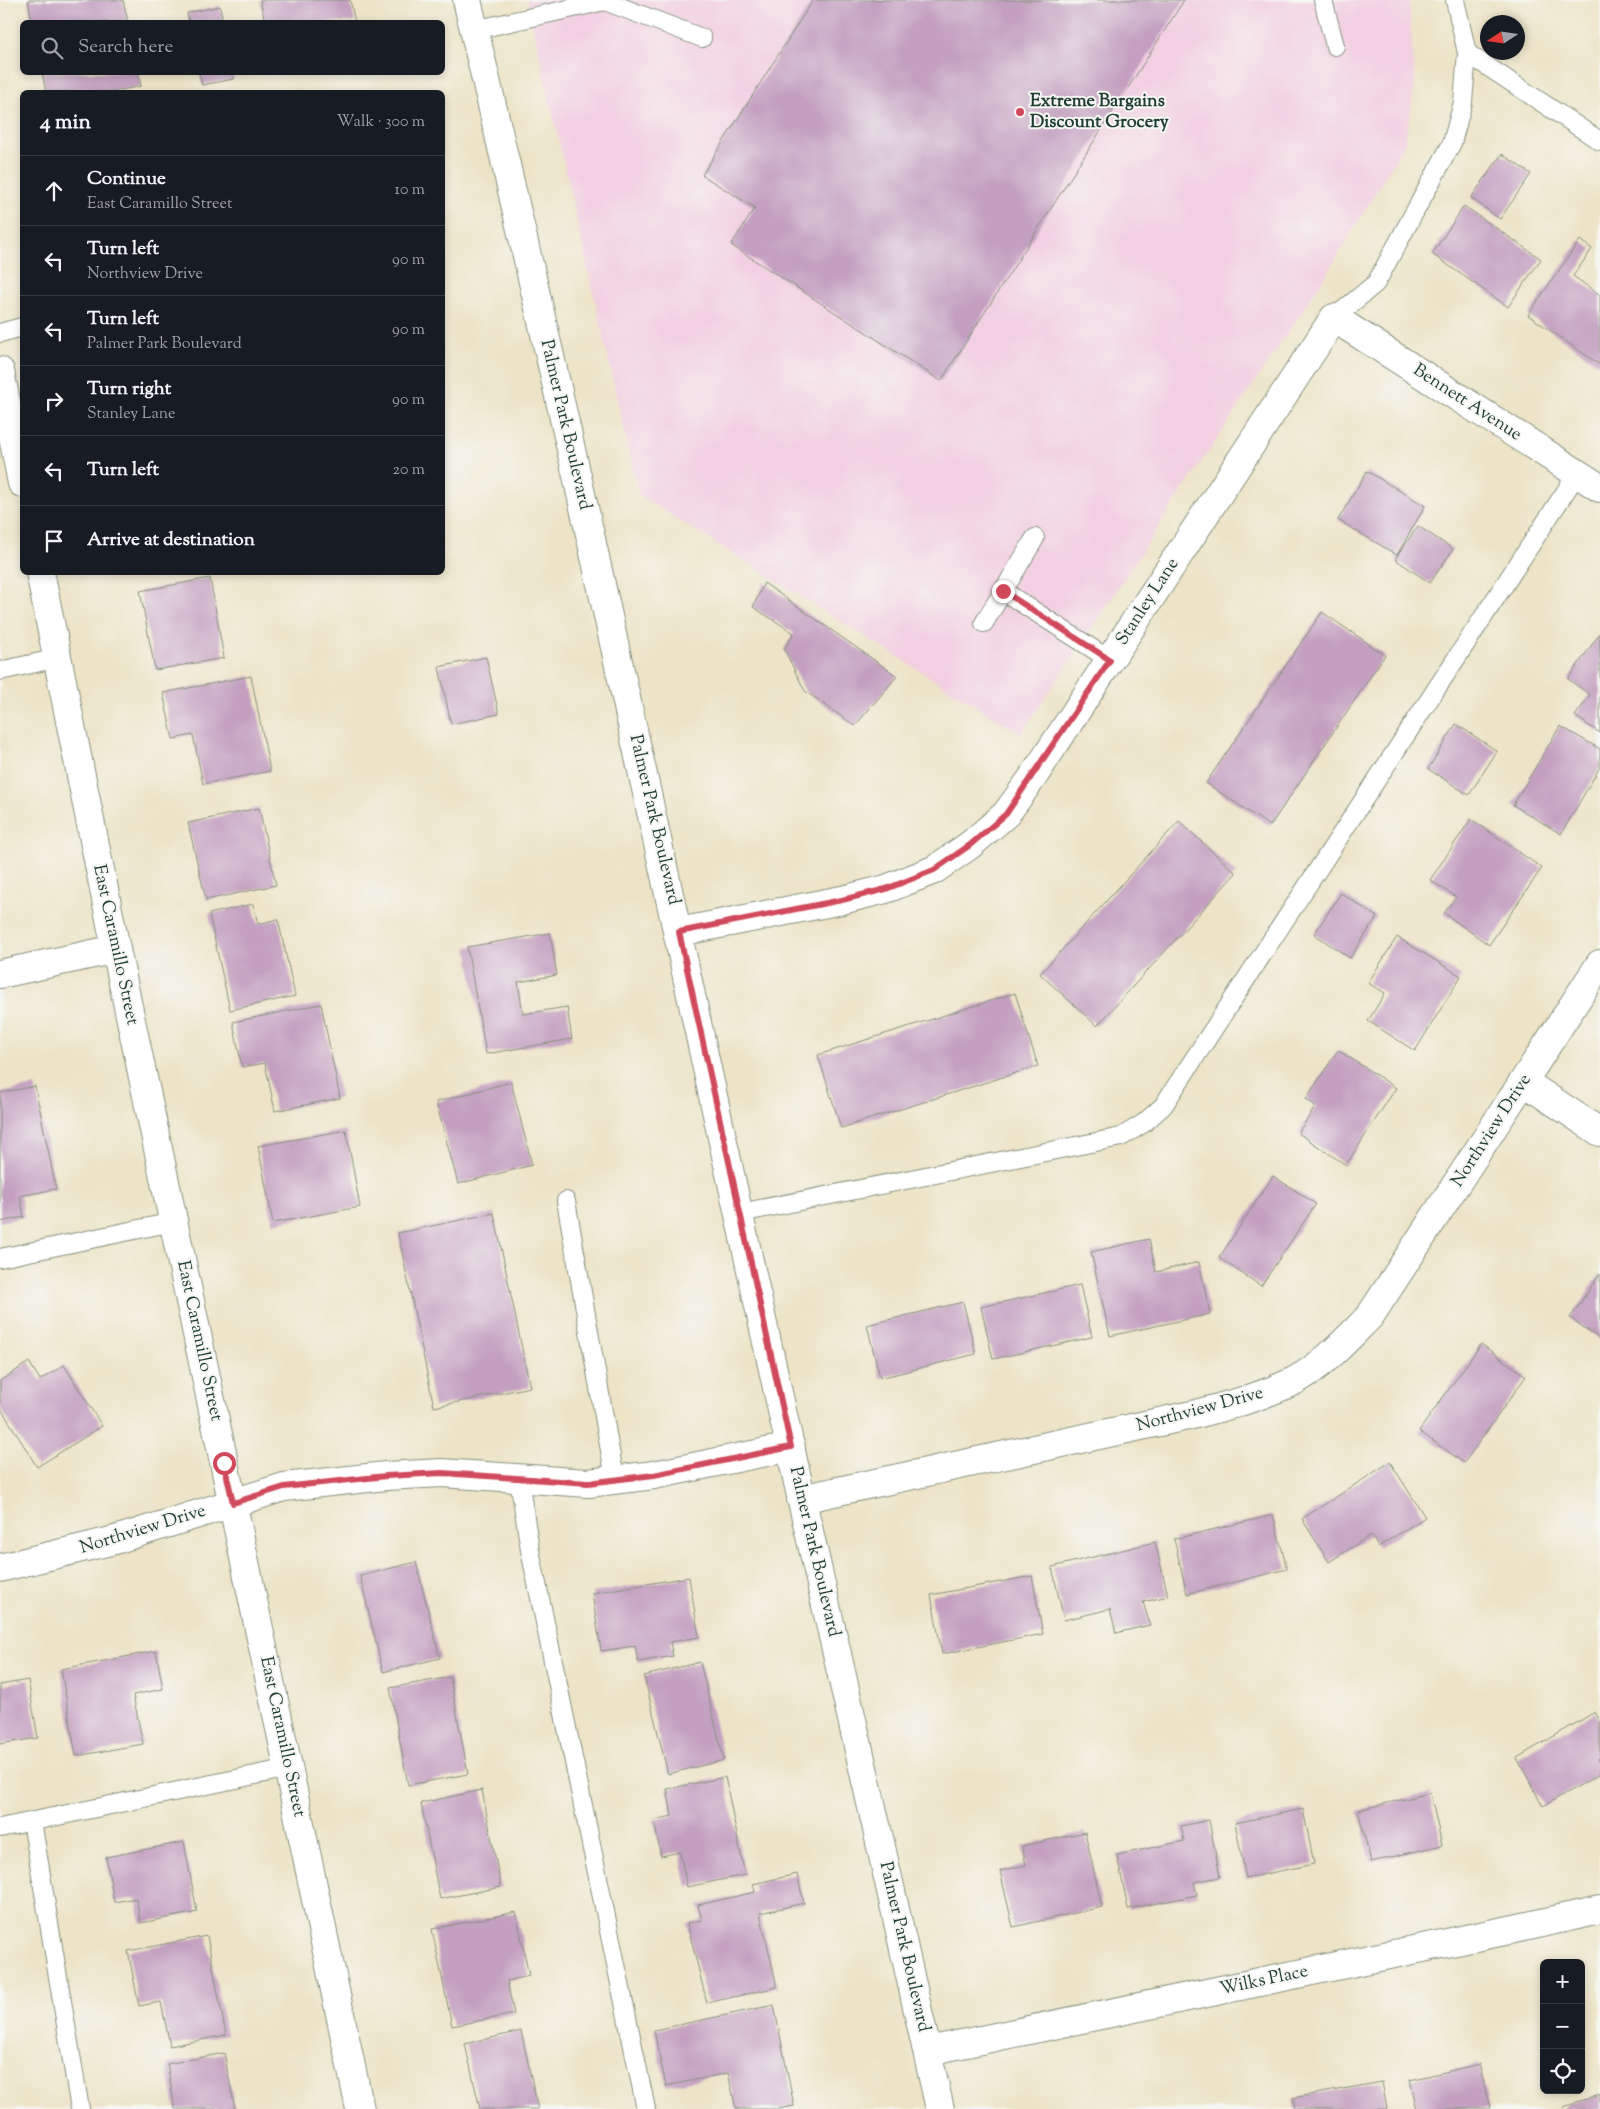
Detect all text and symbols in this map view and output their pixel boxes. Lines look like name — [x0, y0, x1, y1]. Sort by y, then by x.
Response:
north arrow — [1480, 15, 1525, 60]
search box — [20, 20, 445, 75]
icon: search — [38, 34, 66, 62]
text: Search here — [78, 34, 173, 61]
place label: Extreme Bargains Discount Grocery — [1030, 89, 1169, 136]
marker: Extreme Bargains Discount Grocery — [1014, 106, 1026, 118]
text: 4 min — [40, 108, 91, 138]
text: Walk · 300 m — [337, 111, 425, 134]
text: Continue — [87, 166, 166, 193]
icon: ahead — [40, 177, 68, 205]
text: 10 m — [395, 179, 425, 202]
text: East Caramillo Street — [87, 193, 232, 216]
text: Turn left — [87, 236, 159, 263]
icon: left — [40, 247, 68, 275]
text: 90 m — [392, 249, 425, 272]
text: Northview Drive — [87, 263, 203, 286]
text: Turn left — [87, 306, 159, 333]
icon: left — [40, 317, 68, 345]
text: 90 m — [392, 319, 425, 342]
text: Palmer Park Boulevard — [87, 333, 242, 356]
street label: Palmer Park Boulevard — [533, 337, 597, 513]
street label: Bennett Avenue — [1407, 358, 1527, 448]
text: Turn right — [87, 376, 171, 403]
icon: right — [40, 387, 68, 415]
text: 90 m — [392, 389, 425, 412]
text: Stanley Lane — [87, 403, 176, 426]
icon: left — [40, 457, 68, 485]
text: Turn left — [87, 457, 159, 484]
text: 20 m — [392, 459, 425, 482]
icon: arrive — [40, 527, 68, 555]
text: Arrive at destination — [87, 527, 255, 554]
street label: Stanley Lane — [1110, 553, 1186, 651]
route end — [992, 580, 1015, 603]
street label: Palmer Park Boulevard — [622, 732, 686, 908]
street label: East Caramillo Street — [85, 862, 145, 1028]
street label: Northview Drive — [1446, 1069, 1538, 1193]
street label: East Caramillo Street — [169, 1258, 229, 1424]
street label: Northview Drive — [1134, 1381, 1266, 1439]
route start — [213, 1452, 236, 1475]
street label: Palmer Park Boulevard — [782, 1464, 846, 1640]
street label: Northview Drive — [77, 1499, 209, 1561]
street label: East Caramillo Street — [252, 1654, 312, 1820]
street label: Palmer Park Boulevard — [872, 1859, 936, 2035]
street label: Wilks Place — [1217, 1959, 1311, 2003]
map controls — [1540, 1959, 1585, 2094]
button: + — [1540, 1959, 1585, 2004]
button: − — [1540, 2004, 1585, 2049]
button: locate — [1540, 2049, 1585, 2094]

